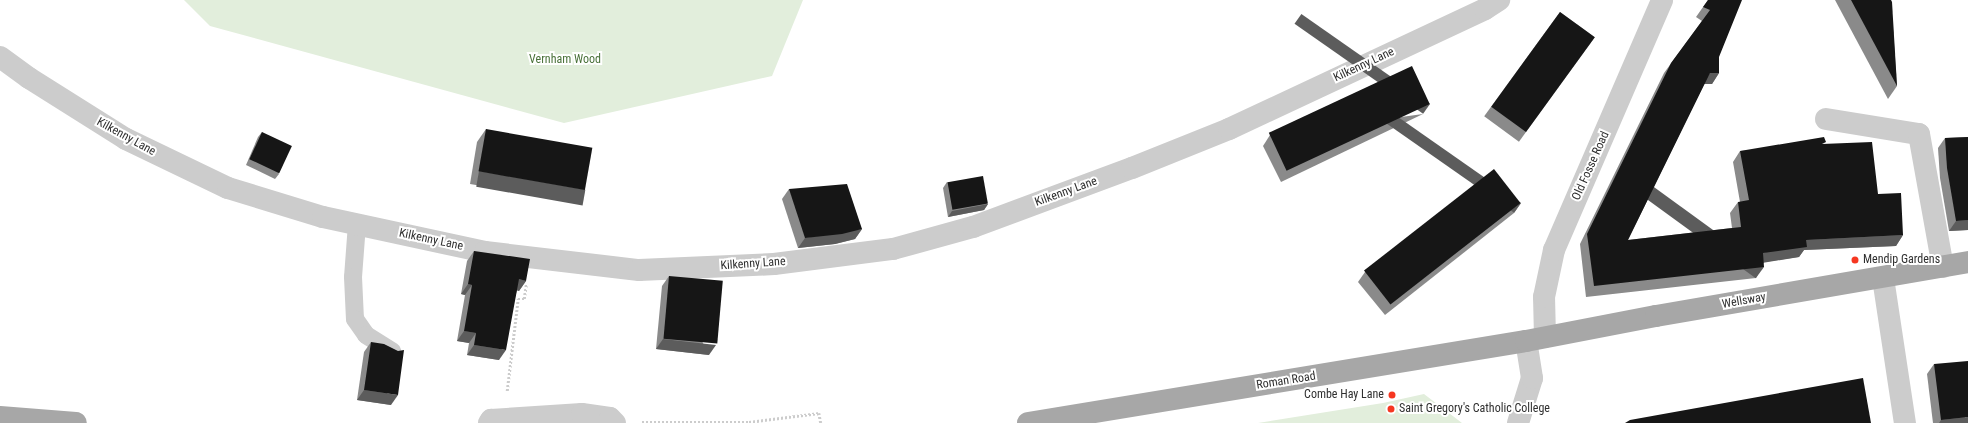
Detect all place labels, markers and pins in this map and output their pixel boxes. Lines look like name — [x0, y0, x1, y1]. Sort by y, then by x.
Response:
place label: Mendip Gardens — [1863, 253, 1940, 267]
marker: Mendip Gardens — [1850, 255, 1860, 265]
place label: Combe Hay Lane — [1304, 388, 1384, 402]
marker: Combe Hay Lane — [1387, 390, 1397, 400]
place label: Saint Gregory's Catholic College — [1399, 402, 1550, 416]
marker: Saint Gregory's Catholic College — [1386, 404, 1396, 414]

